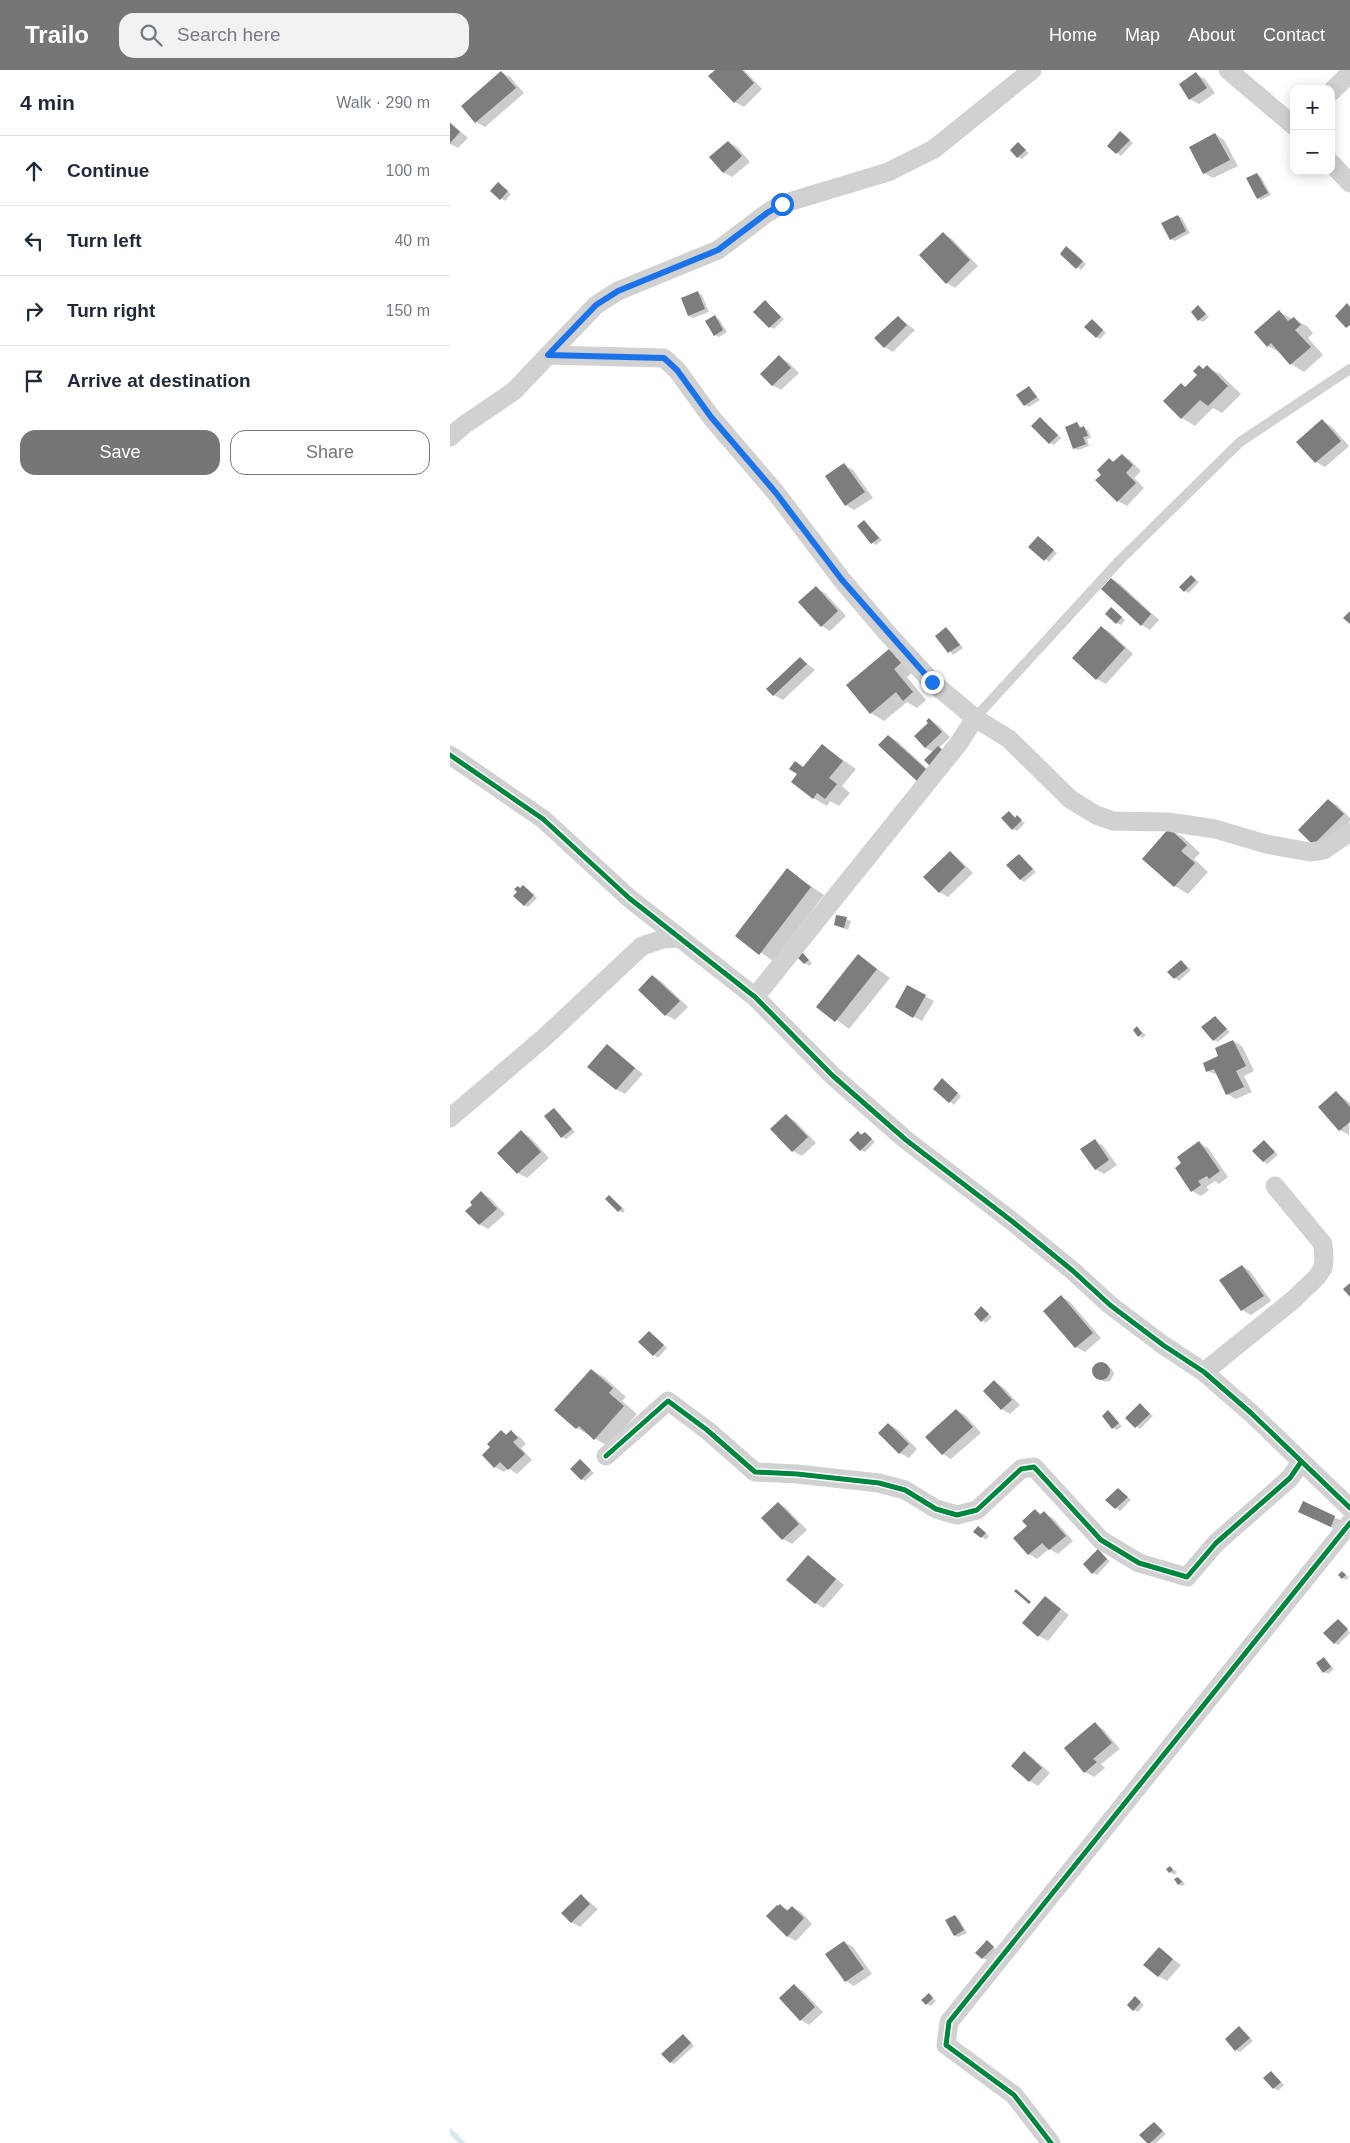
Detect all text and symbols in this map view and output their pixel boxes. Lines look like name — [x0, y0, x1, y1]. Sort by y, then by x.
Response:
search box — [119, 13, 469, 58]
text: Trailo — [25, 21, 89, 48]
icon: search — [137, 21, 165, 49]
text: Search here — [177, 24, 281, 45]
text: Home — [1049, 25, 1097, 45]
text: Map — [1125, 25, 1160, 45]
text: About — [1188, 25, 1235, 45]
text: Contact — [1263, 25, 1325, 45]
map controls — [1290, 85, 1335, 175]
button: + — [1290, 85, 1335, 130]
text: 4 min — [20, 91, 75, 114]
text: Walk · 290 m — [336, 94, 430, 111]
button: − — [1290, 130, 1335, 175]
icon: ahead — [20, 157, 48, 185]
text: Continue — [67, 160, 149, 181]
text: 100 m — [386, 162, 430, 179]
route start — [771, 193, 794, 216]
icon: left — [20, 227, 48, 255]
text: Turn left — [67, 230, 142, 251]
text: 40 m — [394, 232, 430, 249]
icon: right — [20, 297, 48, 325]
text: Turn right — [67, 300, 155, 321]
text: 150 m — [386, 302, 430, 319]
icon: arrive — [20, 367, 48, 395]
text: Arrive at destination — [67, 370, 251, 391]
button: Save — [20, 430, 220, 475]
button: Share — [230, 430, 430, 475]
route end — [921, 671, 944, 694]

